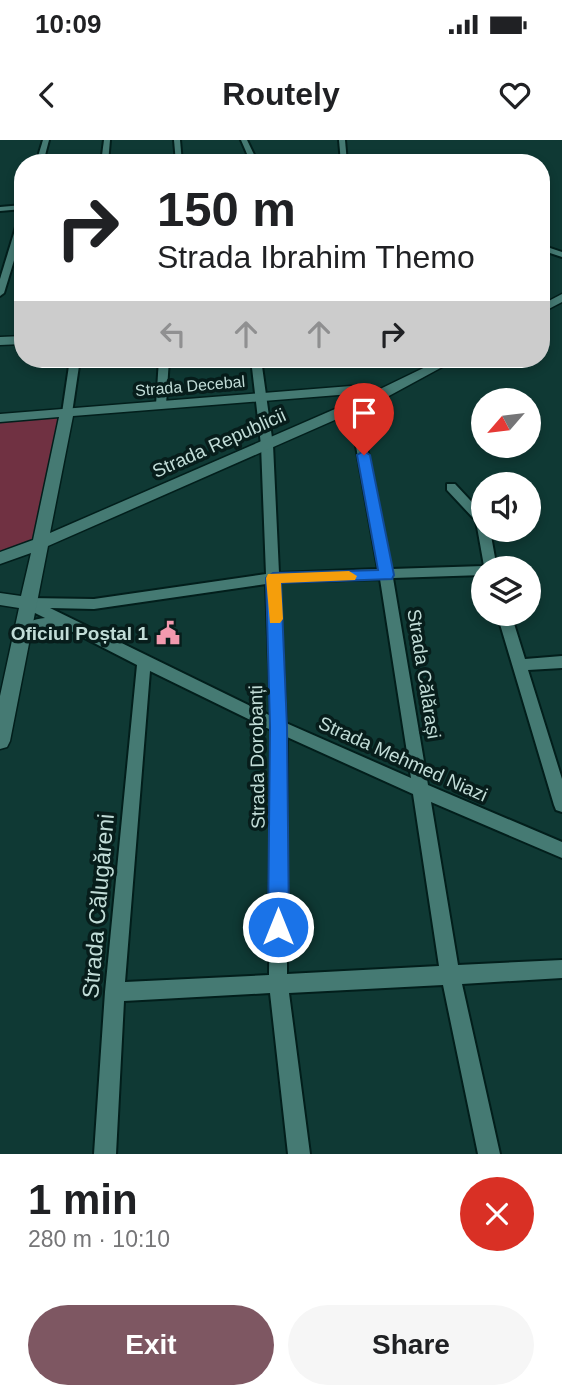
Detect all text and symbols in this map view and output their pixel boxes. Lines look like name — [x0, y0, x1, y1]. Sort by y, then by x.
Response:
text: 10:09 — [35, 9, 102, 39]
icon: back — [28, 76, 66, 114]
text: Routely — [222, 76, 340, 112]
icon: heart — [496, 76, 534, 114]
icon: right — [42, 182, 133, 273]
text: 150 m — [157, 182, 296, 236]
text: Strada Ibrahim Themo — [157, 239, 475, 275]
icon: left — [154, 315, 192, 353]
icon: ahead — [227, 315, 265, 353]
icon: ahead — [300, 315, 338, 353]
icon: right — [373, 315, 411, 353]
street label: Strada Decebal — [134, 373, 246, 399]
pin — [334, 383, 394, 455]
north arrow — [471, 388, 541, 458]
map controls — [471, 388, 541, 626]
icon: arrive — [345, 394, 383, 432]
street label: Strada Republicii — [149, 404, 289, 482]
button: sound — [471, 472, 541, 542]
button: layers — [471, 556, 541, 626]
street label: Strada Călărași — [403, 608, 445, 740]
public building icon: Oficiul Poștal 1 — [154, 619, 182, 647]
place label: Oficiul Poștal 1 — [11, 623, 148, 644]
street label: Strada Dorobanți — [245, 685, 269, 829]
street label: Strada Mehmed Niazi — [315, 712, 491, 806]
street label: Strada Călugăreni — [77, 813, 119, 999]
position arrow — [241, 890, 315, 964]
text: 1 min — [28, 1176, 138, 1223]
button: close — [460, 1177, 534, 1251]
text: 280 m · 10:10 — [28, 1226, 170, 1252]
button: Exit — [28, 1305, 274, 1385]
button: Share — [288, 1305, 534, 1385]

